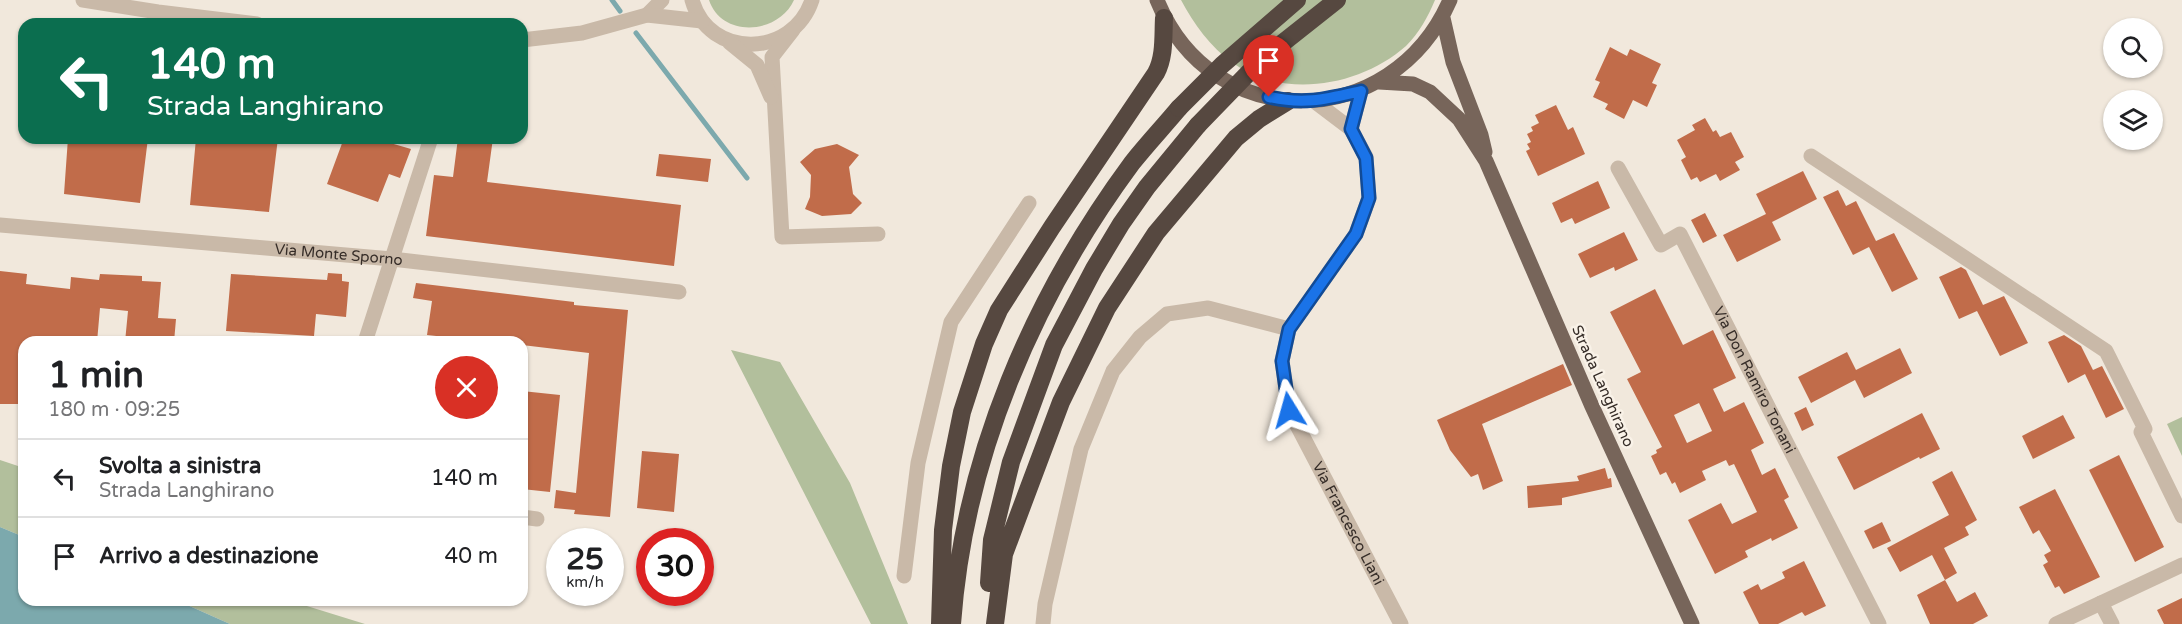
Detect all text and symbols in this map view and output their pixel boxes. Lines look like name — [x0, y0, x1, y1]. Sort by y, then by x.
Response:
map controls — [2103, 18, 2163, 150]
button: search — [2103, 18, 2163, 78]
pin — [1243, 35, 1294, 97]
text: 140 m — [147, 39, 276, 90]
icon: left — [48, 42, 126, 120]
icon: arrive — [1252, 44, 1285, 77]
text: Strada Langhirano — [147, 90, 384, 123]
button: layers — [2103, 90, 2163, 150]
street label: Via Monte Sporno — [274, 240, 404, 269]
street label: Via Don Ramiro Tonani — [1710, 303, 1799, 456]
street label: Strada Langhirano — [1568, 322, 1638, 450]
text: 1 min — [48, 354, 144, 397]
button: close — [435, 356, 498, 419]
position arrow — [1257, 378, 1321, 442]
text: 180 m · 09:25 — [48, 398, 180, 422]
text: Svolta a sinistra — [99, 453, 261, 479]
street label: Via Francesco Liani — [1309, 459, 1388, 588]
icon: left — [48, 462, 81, 495]
text: 140 m — [431, 465, 498, 491]
text: Strada Langhirano — [99, 479, 274, 503]
speed limit sign: 30 — [636, 528, 714, 606]
icon: arrive — [48, 540, 81, 573]
text: 25 — [566, 541, 604, 578]
text: Arrivo a destinazione — [99, 543, 318, 569]
text: 40 m — [444, 543, 498, 569]
text: km/h — [566, 573, 604, 591]

